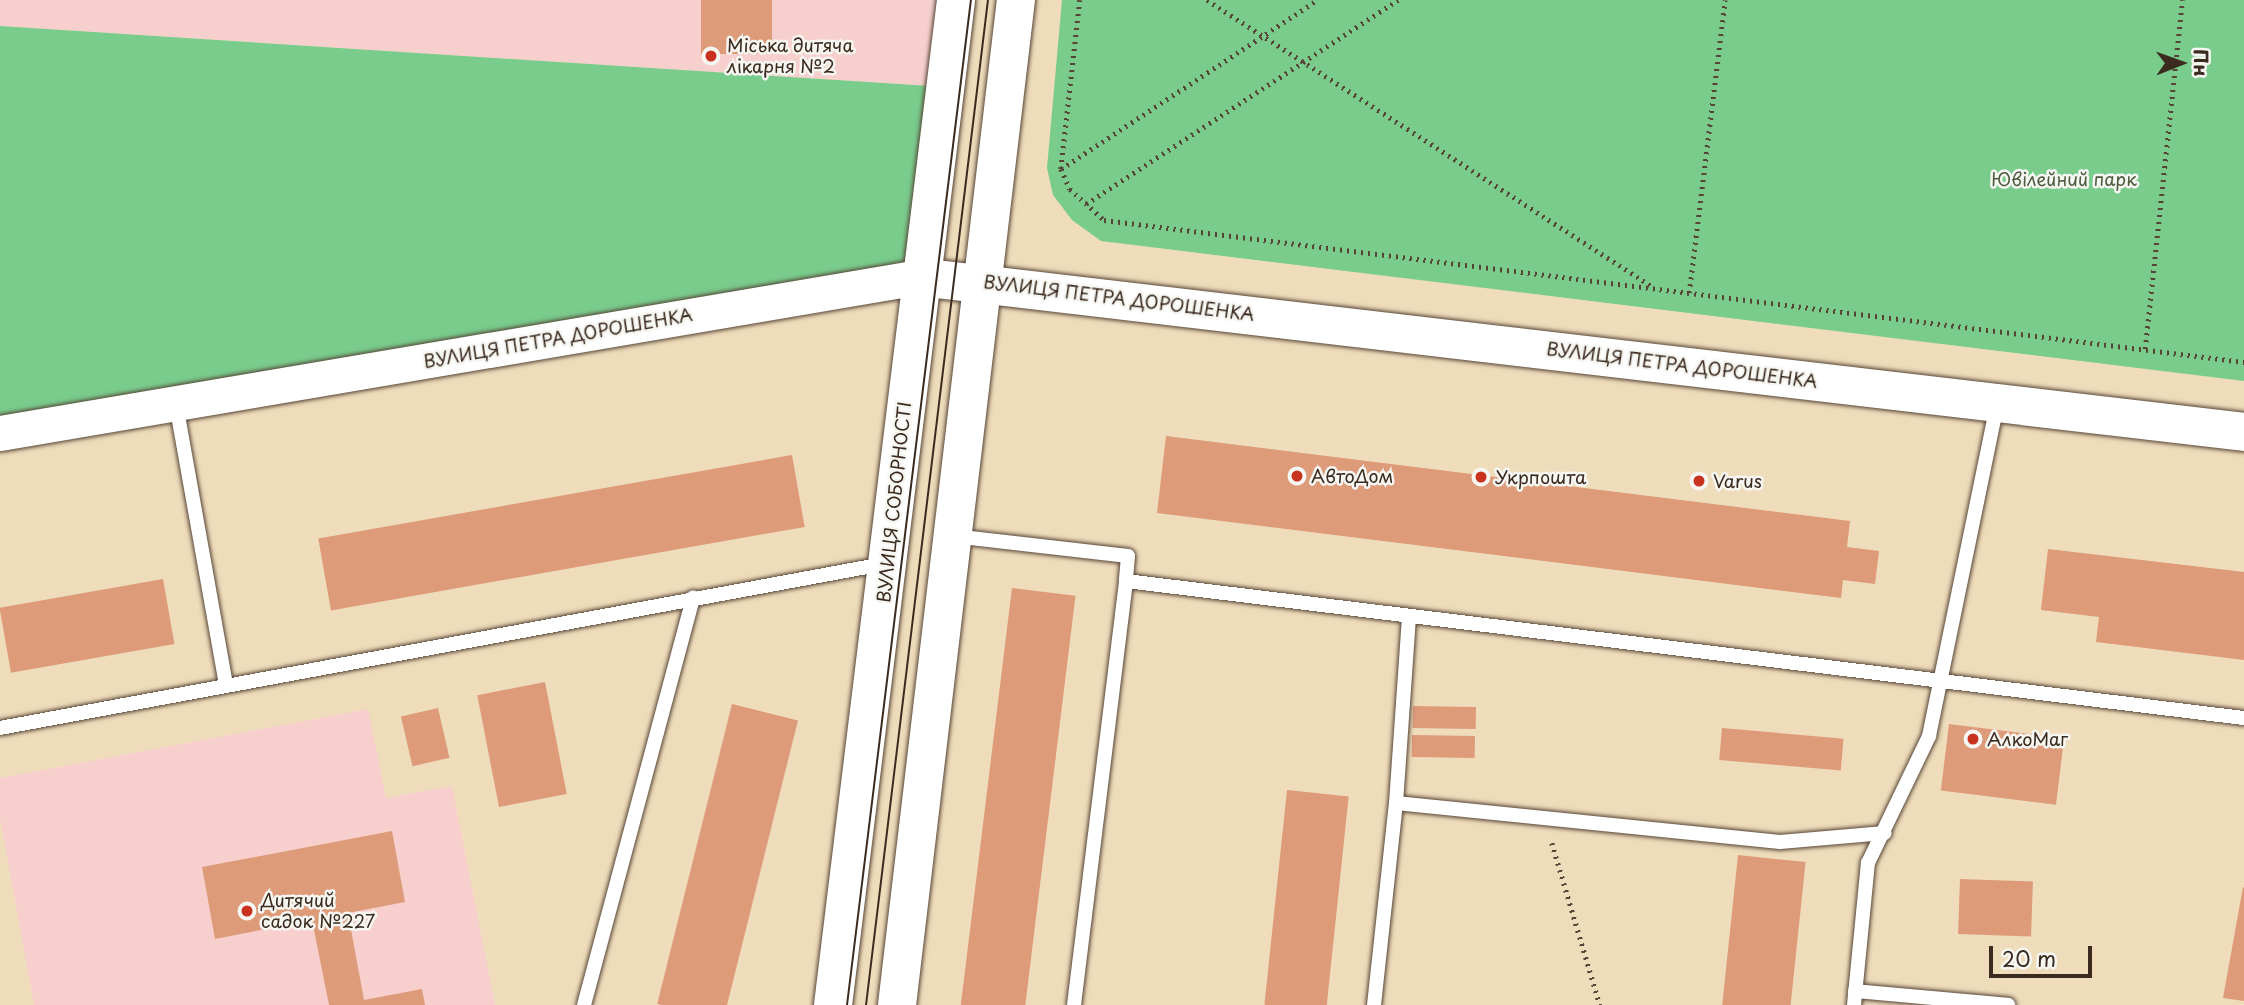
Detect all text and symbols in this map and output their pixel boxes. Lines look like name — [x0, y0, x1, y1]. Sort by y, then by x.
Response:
north arrow — [2146, 28, 2216, 98]
place label: Міська дитяча лікарня №2 — [727, 35, 854, 78]
marker: Міська дитяча лікарня №2 — [701, 46, 721, 66]
text: Пн — [2188, 49, 2216, 77]
park label: Ювілейний парк — [1991, 168, 2137, 190]
street label: ВУЛИЦЯ ПЕТРА ДОРОШЕНКА — [982, 271, 1256, 325]
street label: ВУЛИЦЯ ПЕТРА ДОРОШЕНКА — [421, 304, 695, 372]
street label: ВУЛИЦЯ ПЕТРА ДОРОШЕНКА — [1545, 338, 1819, 392]
street label: ВУЛИЦЯ СОБОРНОСТІ — [873, 399, 915, 605]
place label: АвтоДом — [1311, 465, 1393, 487]
place label: Укрпошта — [1495, 466, 1586, 488]
marker: АвтоДом — [1289, 468, 1305, 484]
marker: Укрпошта — [1473, 469, 1489, 485]
place label: Varus — [1713, 470, 1762, 492]
marker: Varus — [1691, 473, 1707, 489]
place label: АлкоМаг — [1987, 728, 2068, 750]
marker: АлкоМаг — [1965, 731, 1981, 747]
place label: Дитячий садок №227 — [261, 890, 375, 932]
marker: Дитячий садок №227 — [239, 903, 255, 919]
scale bar — [1992, 932, 2095, 976]
text: 20 m — [2002, 942, 2056, 974]

